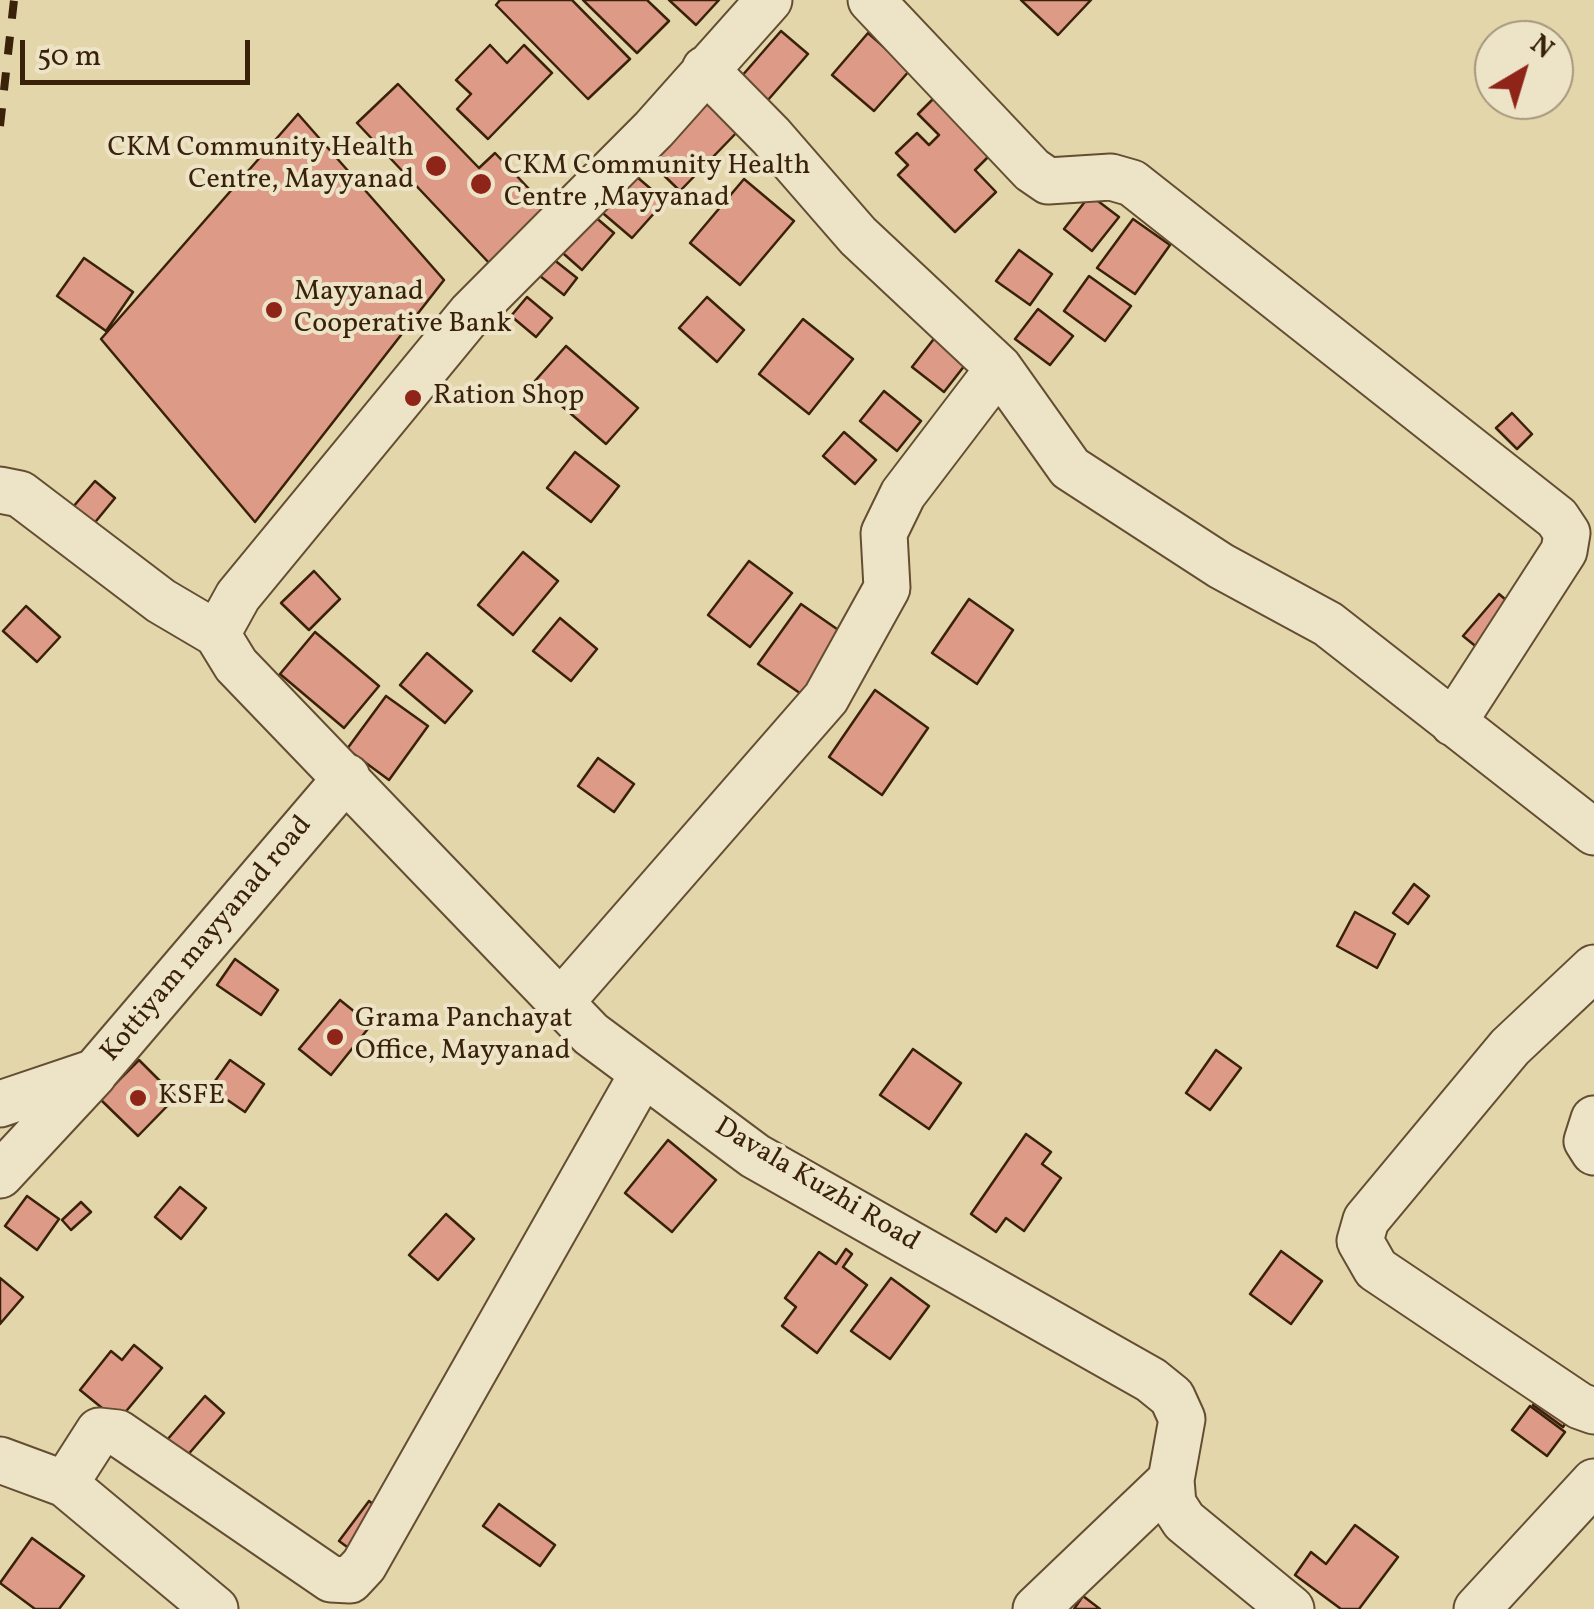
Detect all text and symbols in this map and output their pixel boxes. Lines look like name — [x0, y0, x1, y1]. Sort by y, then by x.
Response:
scale bar — [25, 20, 255, 82]
north arrow — [1474, 20, 1574, 120]
text: N — [1522, 26, 1562, 69]
text: 50 m — [37, 36, 101, 78]
place label: CKM Community Health Centre, Mayyanad — [108, 133, 414, 199]
place label: CKM Community Health Centre ,Mayyanad — [504, 151, 810, 217]
marker: CKM Community Health Centre, Mayyanad — [423, 153, 449, 179]
marker: CKM Community Health Centre ,Mayyanad — [468, 171, 494, 197]
place label: Mayyanad Cooperative Bank — [294, 277, 512, 343]
marker: Mayyanad Cooperative Bank — [263, 299, 285, 321]
place label: Ration Shop — [433, 381, 584, 415]
marker: Ration Shop — [402, 387, 424, 409]
street label: Kottiyam mayyanad road — [95, 810, 321, 1070]
place label: Grama Panchayat Office, Mayyanad — [355, 1004, 573, 1070]
marker: Grama Panchayat Office, Mayyanad — [324, 1026, 346, 1048]
place label: KSFE — [158, 1081, 225, 1115]
marker: KSFE — [127, 1087, 149, 1109]
street label: Davala Kuzhi Road — [708, 1112, 924, 1260]

